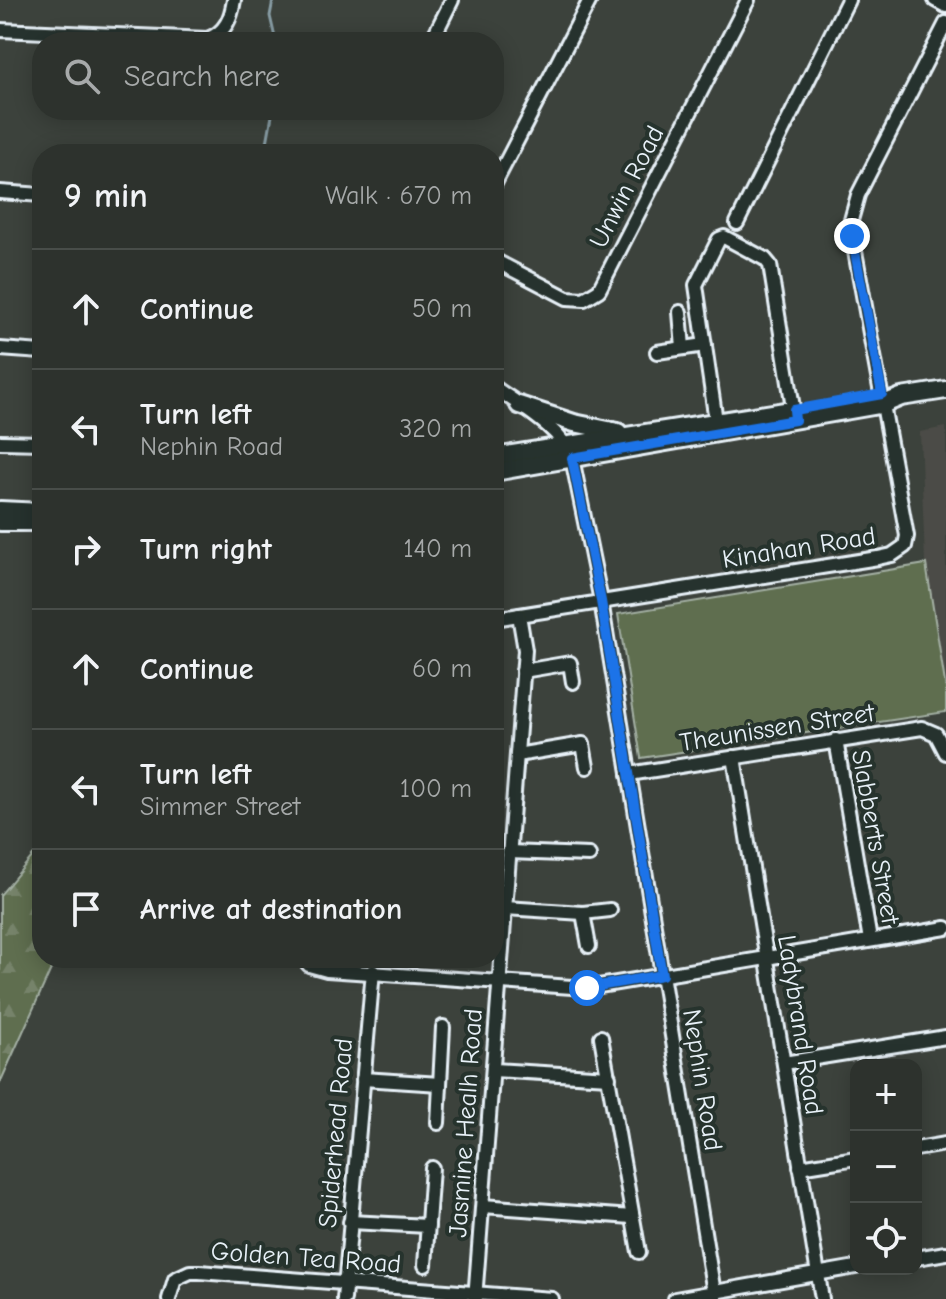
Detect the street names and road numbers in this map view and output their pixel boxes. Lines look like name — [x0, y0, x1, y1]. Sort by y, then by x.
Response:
street label: Unwin Road — [583, 121, 671, 253]
street label: Kinahan Road — [720, 521, 878, 575]
street label: Theunissen Street — [677, 698, 878, 758]
street label: Slabberts Street — [845, 747, 905, 928]
street label: Ladybrand Road — [771, 933, 829, 1117]
street label: Nephin Road — [676, 1007, 728, 1153]
street label: Jasmine Healh Road — [443, 1008, 489, 1238]
street label: Spiderhead Road — [313, 1037, 359, 1229]
street label: Golden Tea Road — [210, 1236, 402, 1280]

